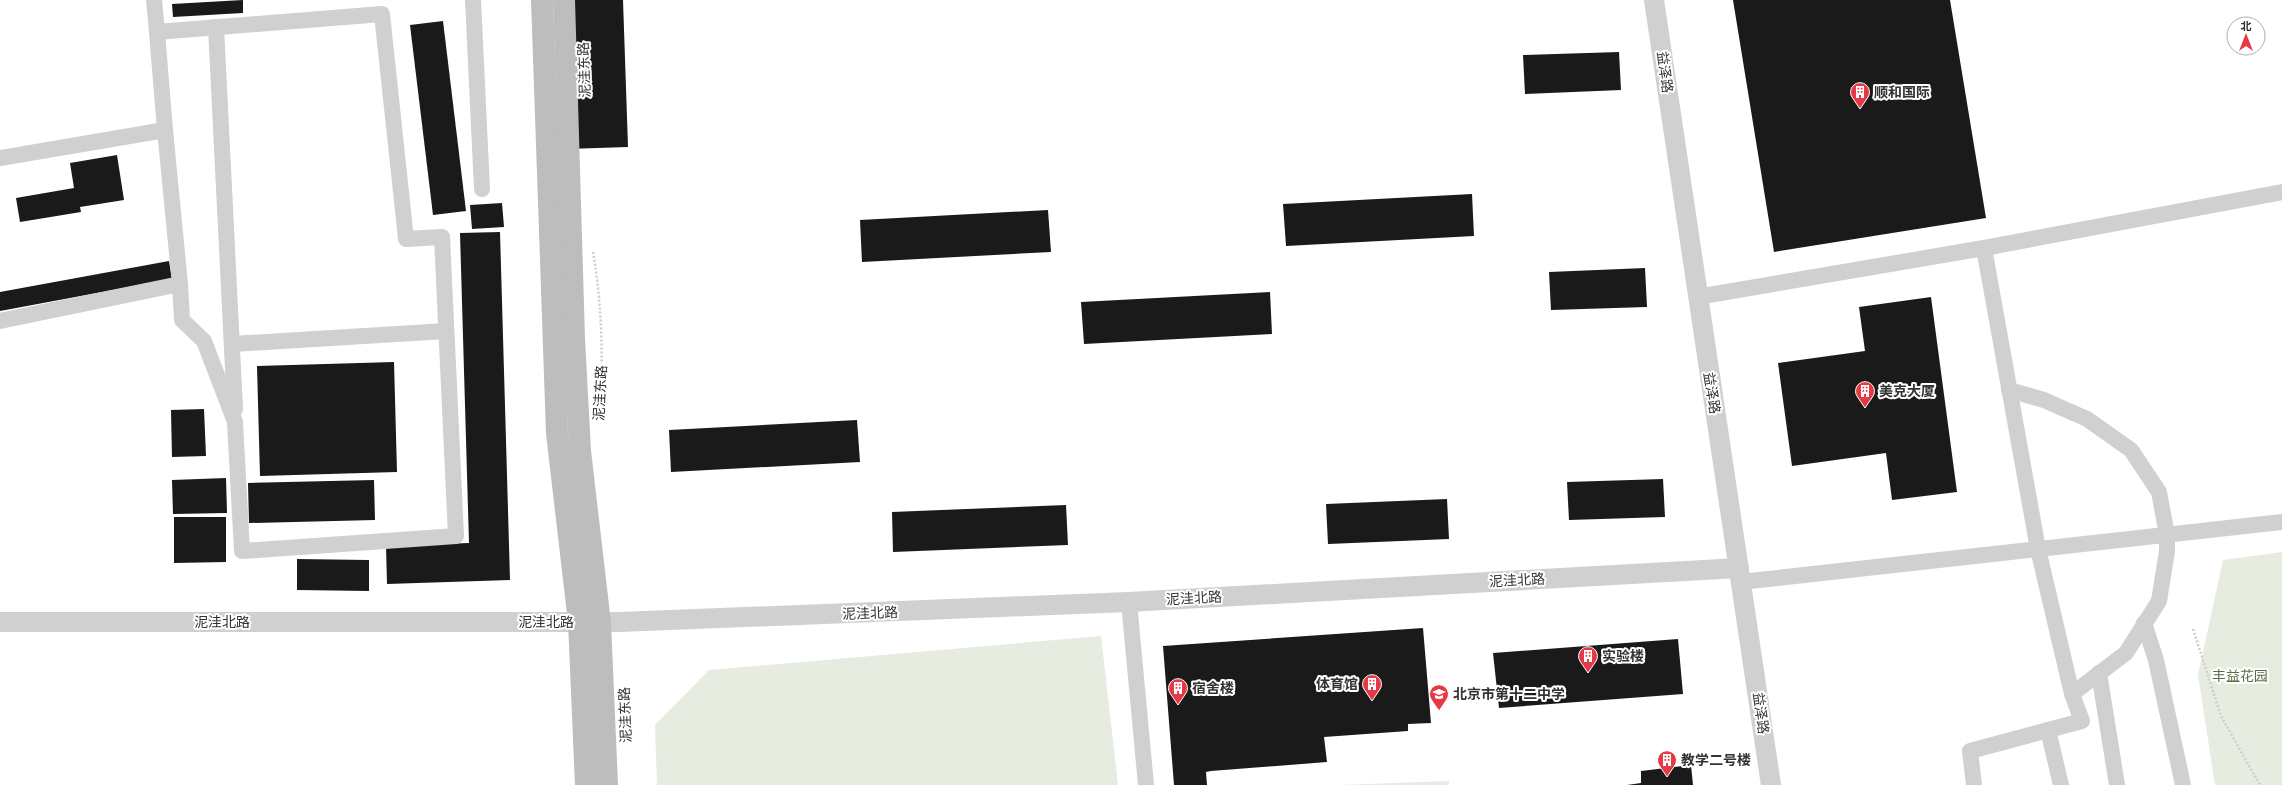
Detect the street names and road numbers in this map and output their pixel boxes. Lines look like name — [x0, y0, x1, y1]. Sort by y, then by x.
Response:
street label: 泥洼东路 — [575, 42, 594, 98]
street label: 益泽路 — [1653, 50, 1676, 94]
street label: 泥洼东路 — [591, 365, 610, 421]
street label: 益泽路 — [1700, 371, 1723, 415]
street label: 泥洼北路 — [1489, 571, 1545, 590]
street label: 泥洼北路 — [1166, 589, 1222, 608]
street label: 泥洼北路 — [842, 604, 898, 623]
street label: 泥洼北路 — [194, 614, 250, 631]
street label: 泥洼北路 — [518, 614, 574, 631]
street label: 泥洼东路 — [616, 687, 635, 743]
street label: 益泽路 — [1749, 691, 1772, 735]

